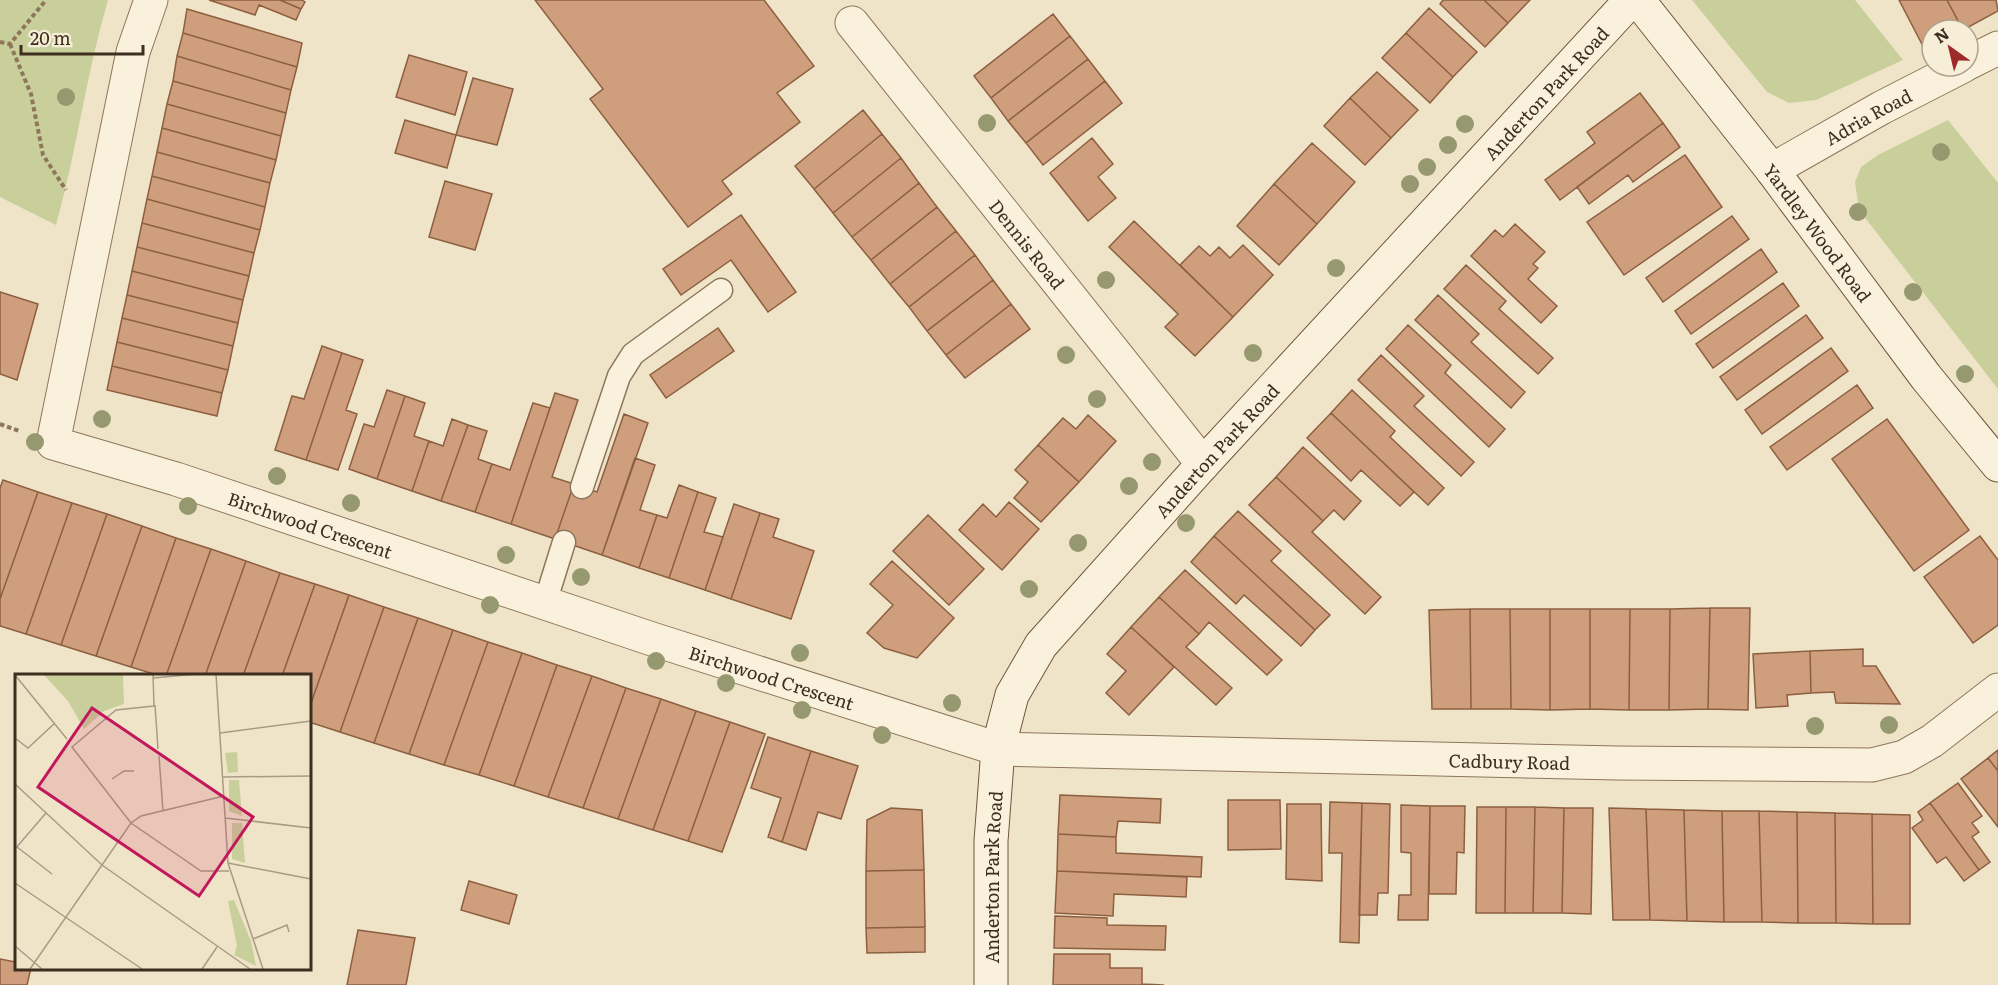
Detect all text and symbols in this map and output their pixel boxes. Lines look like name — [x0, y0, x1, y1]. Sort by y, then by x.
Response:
scale bar — [21, 18, 142, 56]
north arrow — [1920, 18, 1980, 78]
street label: Anderton Park Road — [1477, 20, 1614, 165]
text: N — [1929, 21, 1953, 48]
text: 20 m — [30, 24, 71, 51]
street label: Adria Road — [1819, 81, 1916, 151]
street label: Yardley Wood Road — [1758, 157, 1879, 307]
street label: Dennis Road — [983, 193, 1072, 294]
street label: Anderton Park Road — [1148, 377, 1285, 523]
street label: Birchwood Crescent — [224, 484, 397, 565]
street label: Birchwood Crescent — [685, 638, 858, 716]
inset map — [15, 674, 310, 970]
street label: Cadbury Road — [1448, 746, 1570, 775]
street label: Anderton Park Road — [978, 790, 1008, 964]

